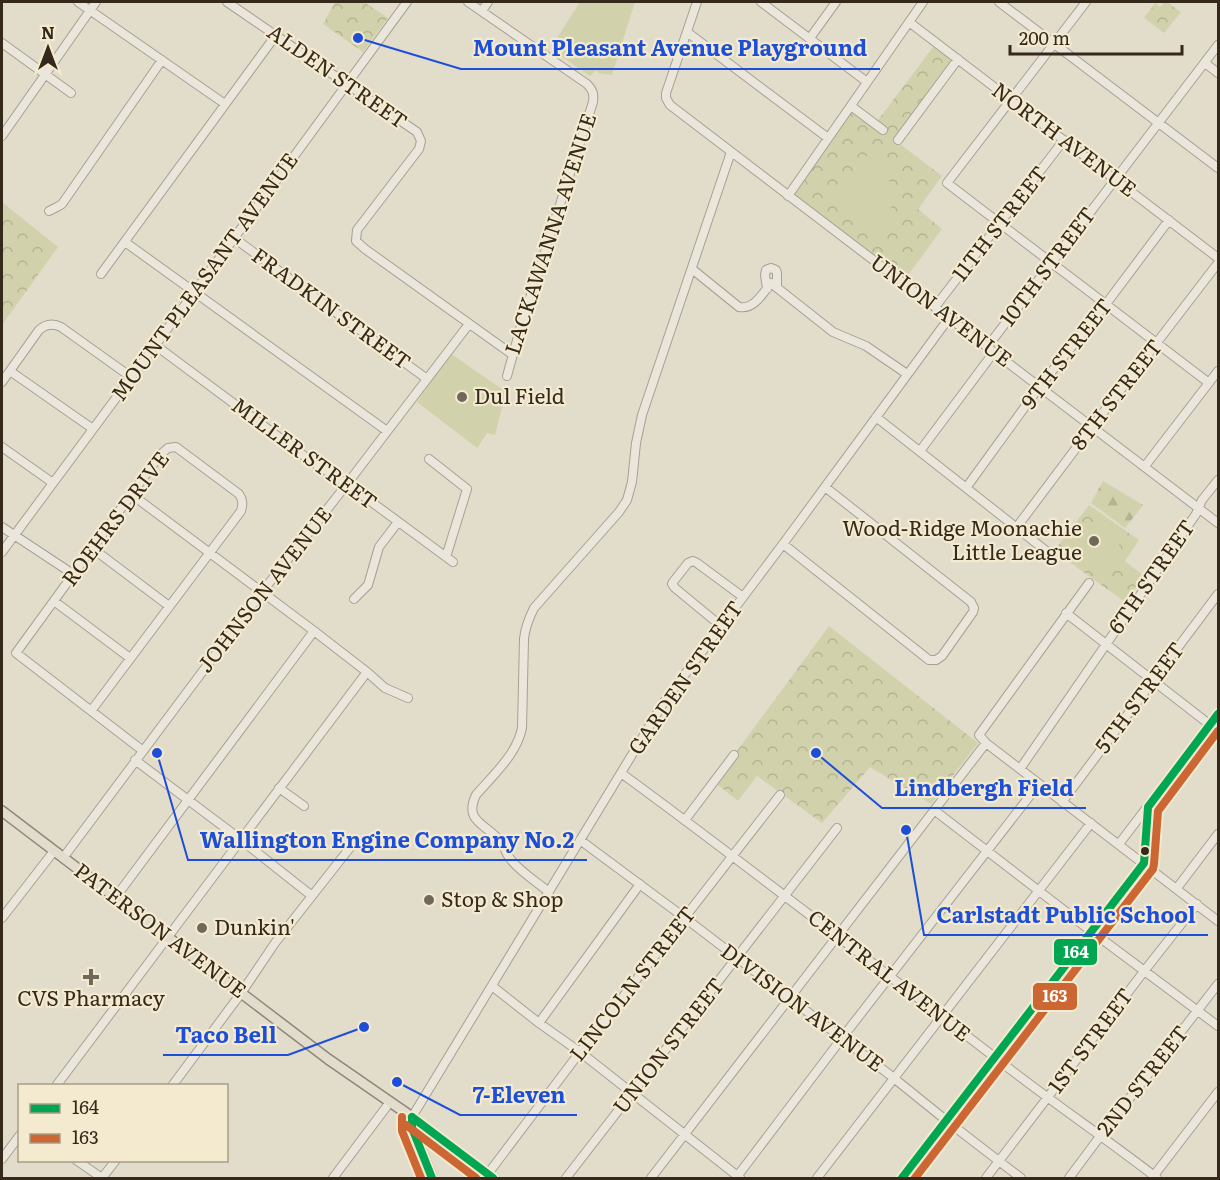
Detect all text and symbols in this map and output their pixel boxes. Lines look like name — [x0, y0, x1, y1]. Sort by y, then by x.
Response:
street label: ALDEN STREET — [262, 15, 415, 135]
north arrow — [18, 18, 78, 78]
scale bar — [1010, 18, 1182, 56]
text: N — [41, 20, 55, 44]
text: 200 m — [1019, 24, 1070, 51]
callout: Mount Pleasant Avenue Playground — [461, 29, 880, 69]
text: Mount Pleasant Avenue Playground — [473, 30, 867, 63]
street label: NORTH AVENUE — [987, 73, 1144, 203]
street label: LACKAWANNA AVENUE — [495, 109, 602, 358]
street label: MOUNT PLEASANT AVENUE — [102, 145, 304, 406]
street label: 11TH STREET — [943, 158, 1053, 287]
street label: 10TH STREET — [991, 199, 1101, 332]
street label: FRADKIN STREET — [246, 239, 419, 375]
street label: UNION AVENUE — [865, 245, 1020, 373]
street label: 9TH STREET — [1012, 291, 1118, 414]
street label: 8TH STREET — [1062, 331, 1168, 456]
place label: Dul Field — [474, 379, 565, 410]
street label: MILLER STREET — [226, 388, 385, 516]
marker: Dul Field — [455, 390, 469, 404]
street label: ROEHRS DRIVE — [53, 443, 175, 592]
street label: JOHNSON AVENUE — [188, 499, 338, 678]
place label: Wood-Ridge Moonachie Little League — [842, 511, 1082, 566]
street label: 6TH STREET — [1099, 512, 1201, 639]
marker: Wood-Ridge Moonachie Little League — [1087, 534, 1101, 548]
street label: GARDEN STREET — [619, 593, 749, 760]
street label: 5TH STREET — [1086, 634, 1190, 759]
callout: Lindbergh Field — [882, 768, 1086, 808]
text: Lindbergh Field — [894, 770, 1074, 803]
callout: Wallington Engine Company No.2 — [188, 820, 587, 860]
text: Wallington Engine Company No.2 — [200, 822, 574, 855]
unlabelled marker — [1139, 845, 1151, 857]
street label: PATERSON AVENUE — [69, 854, 254, 1004]
place label: Stop & Shop — [441, 882, 564, 913]
marker: Stop & Shop — [422, 893, 436, 907]
callout: Carlstadt Public School — [924, 895, 1208, 935]
text: Carlstadt Public School — [936, 897, 1196, 930]
street label: LINCOLN STREET — [561, 898, 702, 1067]
street label: CENTRAL AVENUE — [802, 900, 979, 1048]
place label: Dunkin' — [214, 910, 295, 941]
marker: Dunkin' — [195, 921, 209, 935]
street label: DIVISION AVENUE — [715, 934, 892, 1078]
line badge: 164 — [1053, 938, 1098, 966]
text: 164 — [1063, 939, 1089, 963]
marker: CVS Pharmacy — [84, 970, 98, 984]
street label: UNION STREET — [604, 970, 730, 1119]
street label: 1ST STREET — [1039, 980, 1139, 1099]
place label: CVS Pharmacy — [17, 981, 166, 1012]
line badge: 163 — [1032, 982, 1078, 1011]
text: 163 — [1043, 983, 1067, 1007]
callout: Taco Bell — [163, 1015, 288, 1055]
text: Taco Bell — [175, 1017, 277, 1050]
street label: 2ND STREET — [1088, 1018, 1194, 1141]
callout: 7-Eleven — [460, 1075, 577, 1115]
text: 7-Eleven — [472, 1077, 566, 1110]
legend — [18, 1084, 228, 1162]
text: 164 — [72, 1093, 99, 1120]
text: 163 — [72, 1123, 99, 1150]

